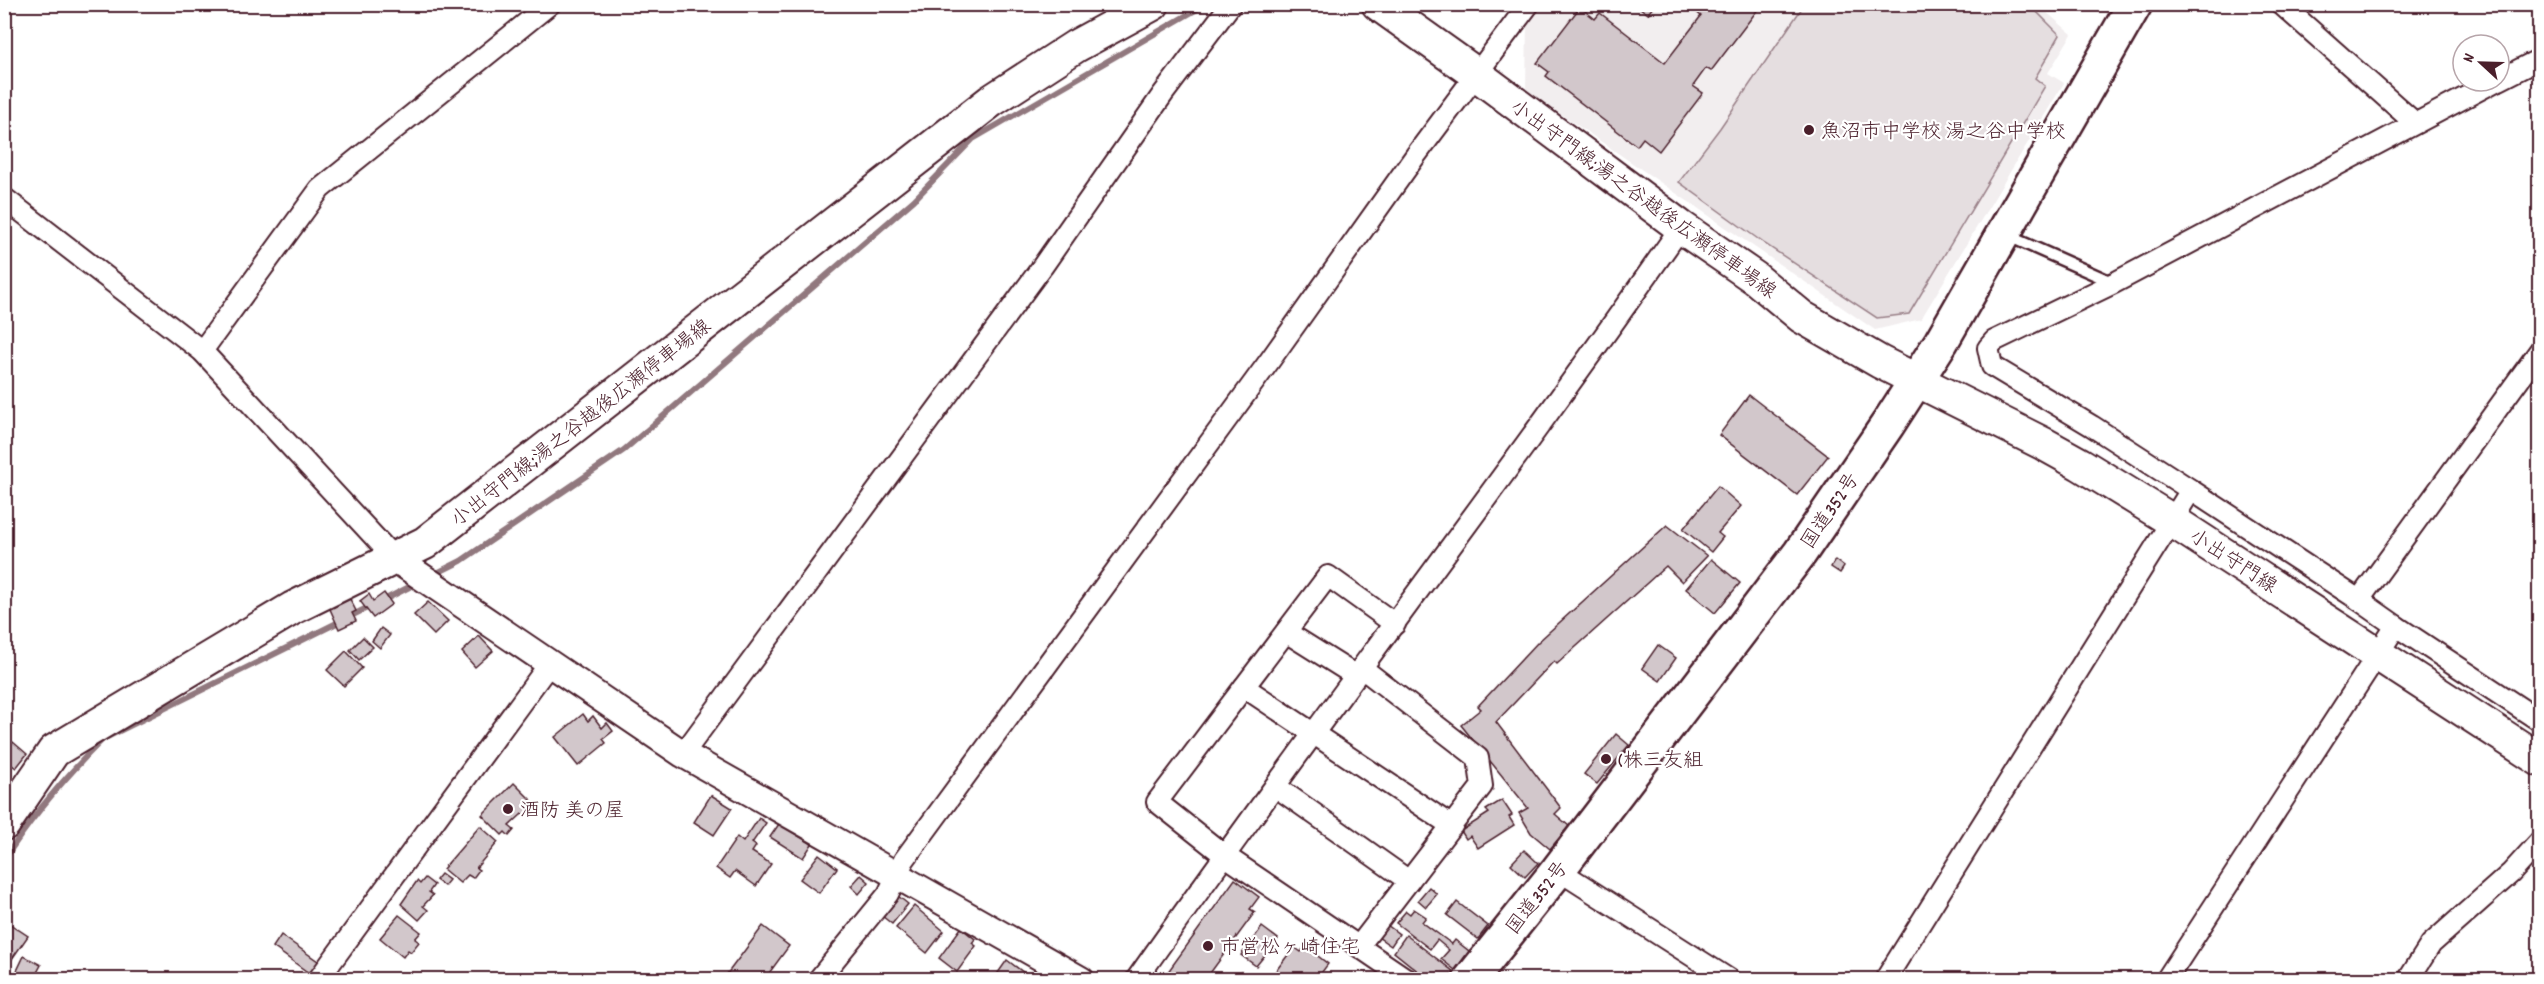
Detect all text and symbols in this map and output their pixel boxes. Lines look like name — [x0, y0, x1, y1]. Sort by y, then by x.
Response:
north arrow — [2451, 33, 2511, 93]
text: N — [2457, 50, 2482, 66]
street label: 小出守門線;湯之谷越後広瀬停車場線 — [1503, 94, 1781, 307]
place label: 魚沼市中学校 湯之谷中学校 — [1821, 119, 2066, 147]
marker: 魚沼市中学校 湯之谷中学校 — [1802, 123, 1816, 137]
street label: 小出守門線;湯之谷越後広瀬停車場線 — [446, 314, 718, 535]
street label: 国道352号 — [1796, 468, 1867, 556]
street label: 小出守門線 — [2183, 524, 2282, 601]
place label: (株三友組 — [1618, 748, 1703, 776]
marker: (株三友組 — [1599, 752, 1613, 766]
place label: 酒防 美の屋 — [520, 798, 625, 826]
marker: 酒防 美の屋 — [501, 802, 515, 816]
street label: 国道352号 — [1501, 856, 1576, 942]
place label: 市営松ヶ崎住宅 — [1220, 935, 1360, 963]
marker: 市営松ヶ崎住宅 — [1201, 939, 1215, 953]

